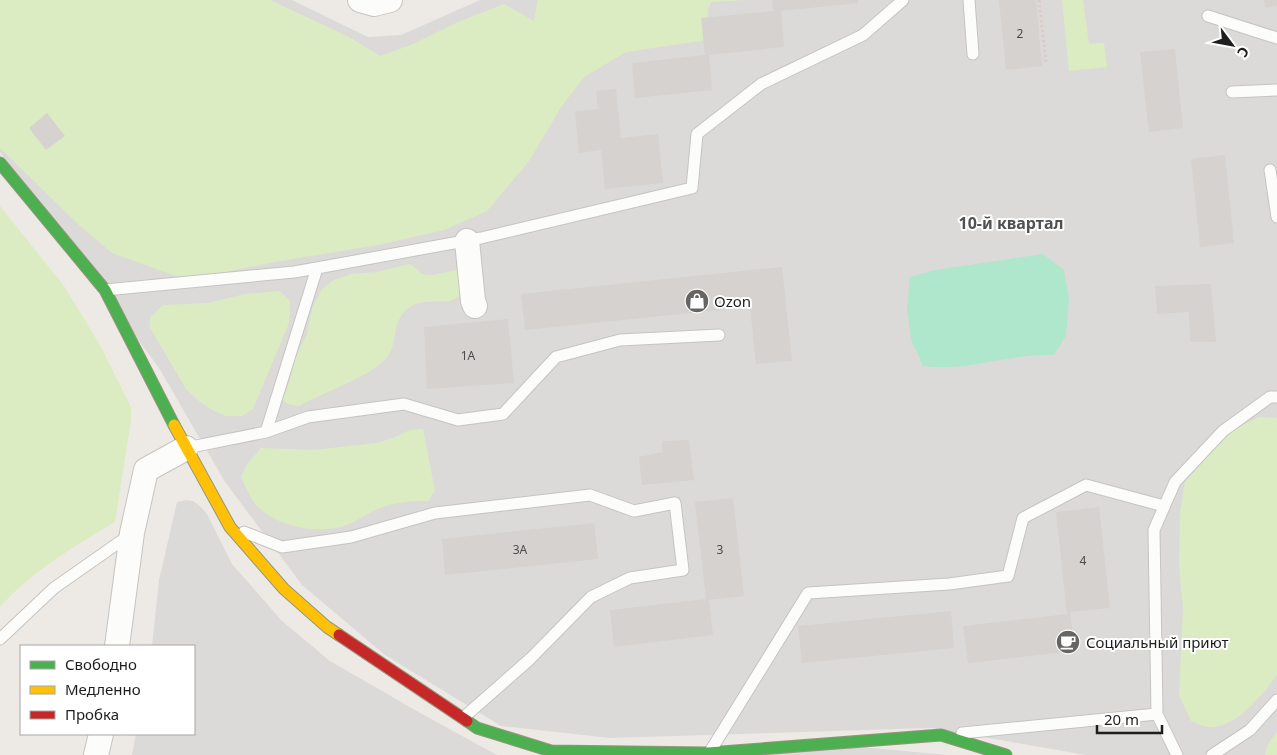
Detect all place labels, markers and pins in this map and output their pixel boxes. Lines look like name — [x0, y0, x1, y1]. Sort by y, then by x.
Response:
shop icon: Ozon — [684, 288, 710, 314]
place label: Ozon — [714, 291, 751, 311]
cafe icon: Социальный приют — [1055, 629, 1081, 655]
place label: Социальный приют — [1086, 632, 1228, 652]

